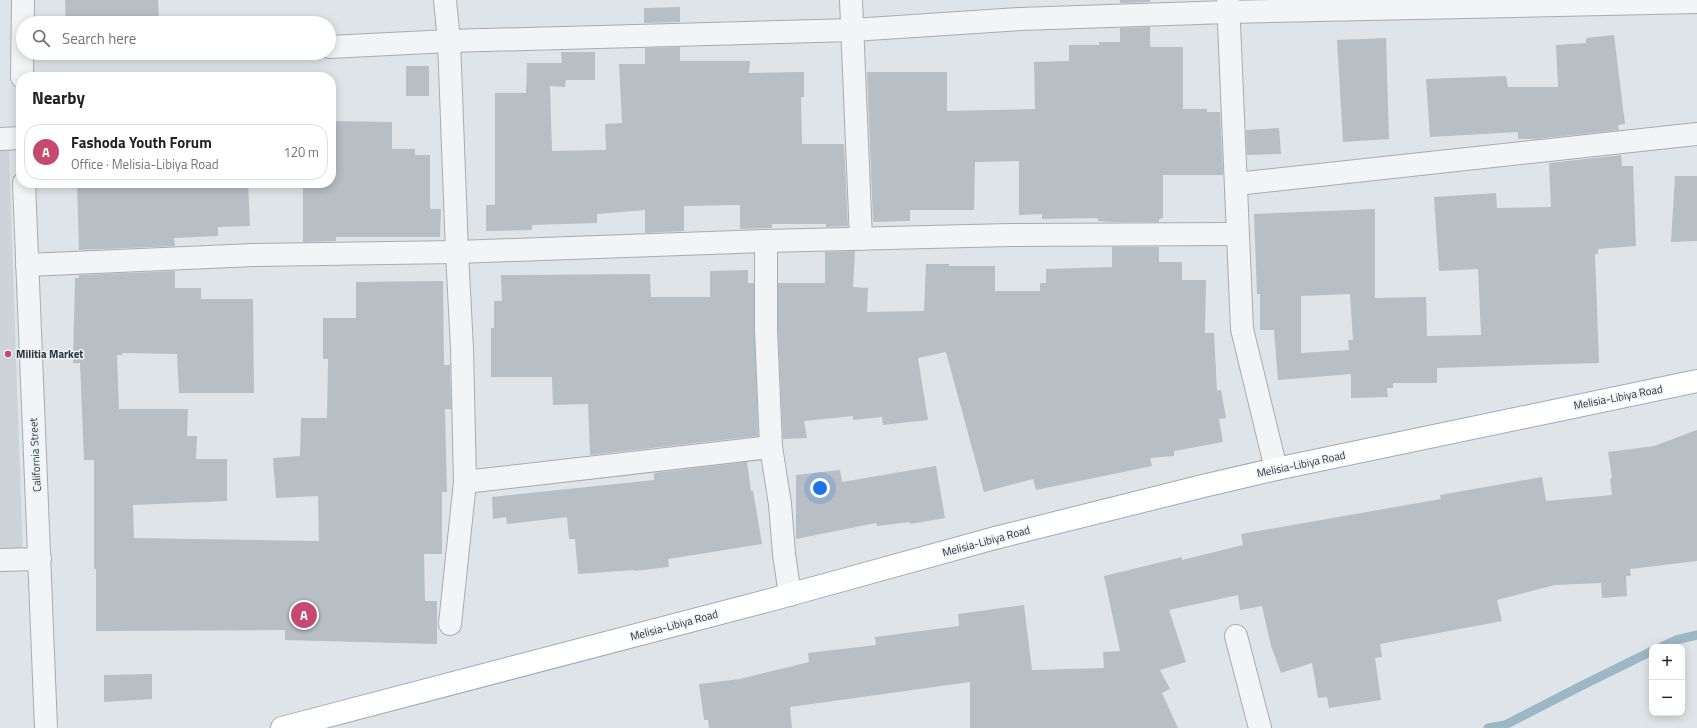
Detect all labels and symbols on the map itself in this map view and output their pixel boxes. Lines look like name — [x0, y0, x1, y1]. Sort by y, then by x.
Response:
place label: Militia Market — [16, 346, 83, 362]
marker: Militia Market — [3, 349, 13, 359]
street label: Melisia-Libiya Road — [1572, 380, 1664, 413]
street label: California Street — [25, 417, 45, 492]
street label: Melisia-Libiya Road — [1255, 447, 1347, 481]
your location — [810, 478, 830, 498]
street label: Melisia-Libiya Road — [940, 522, 1032, 560]
pin: A — [291, 600, 317, 630]
street label: Melisia-Libiya Road — [628, 606, 720, 644]

